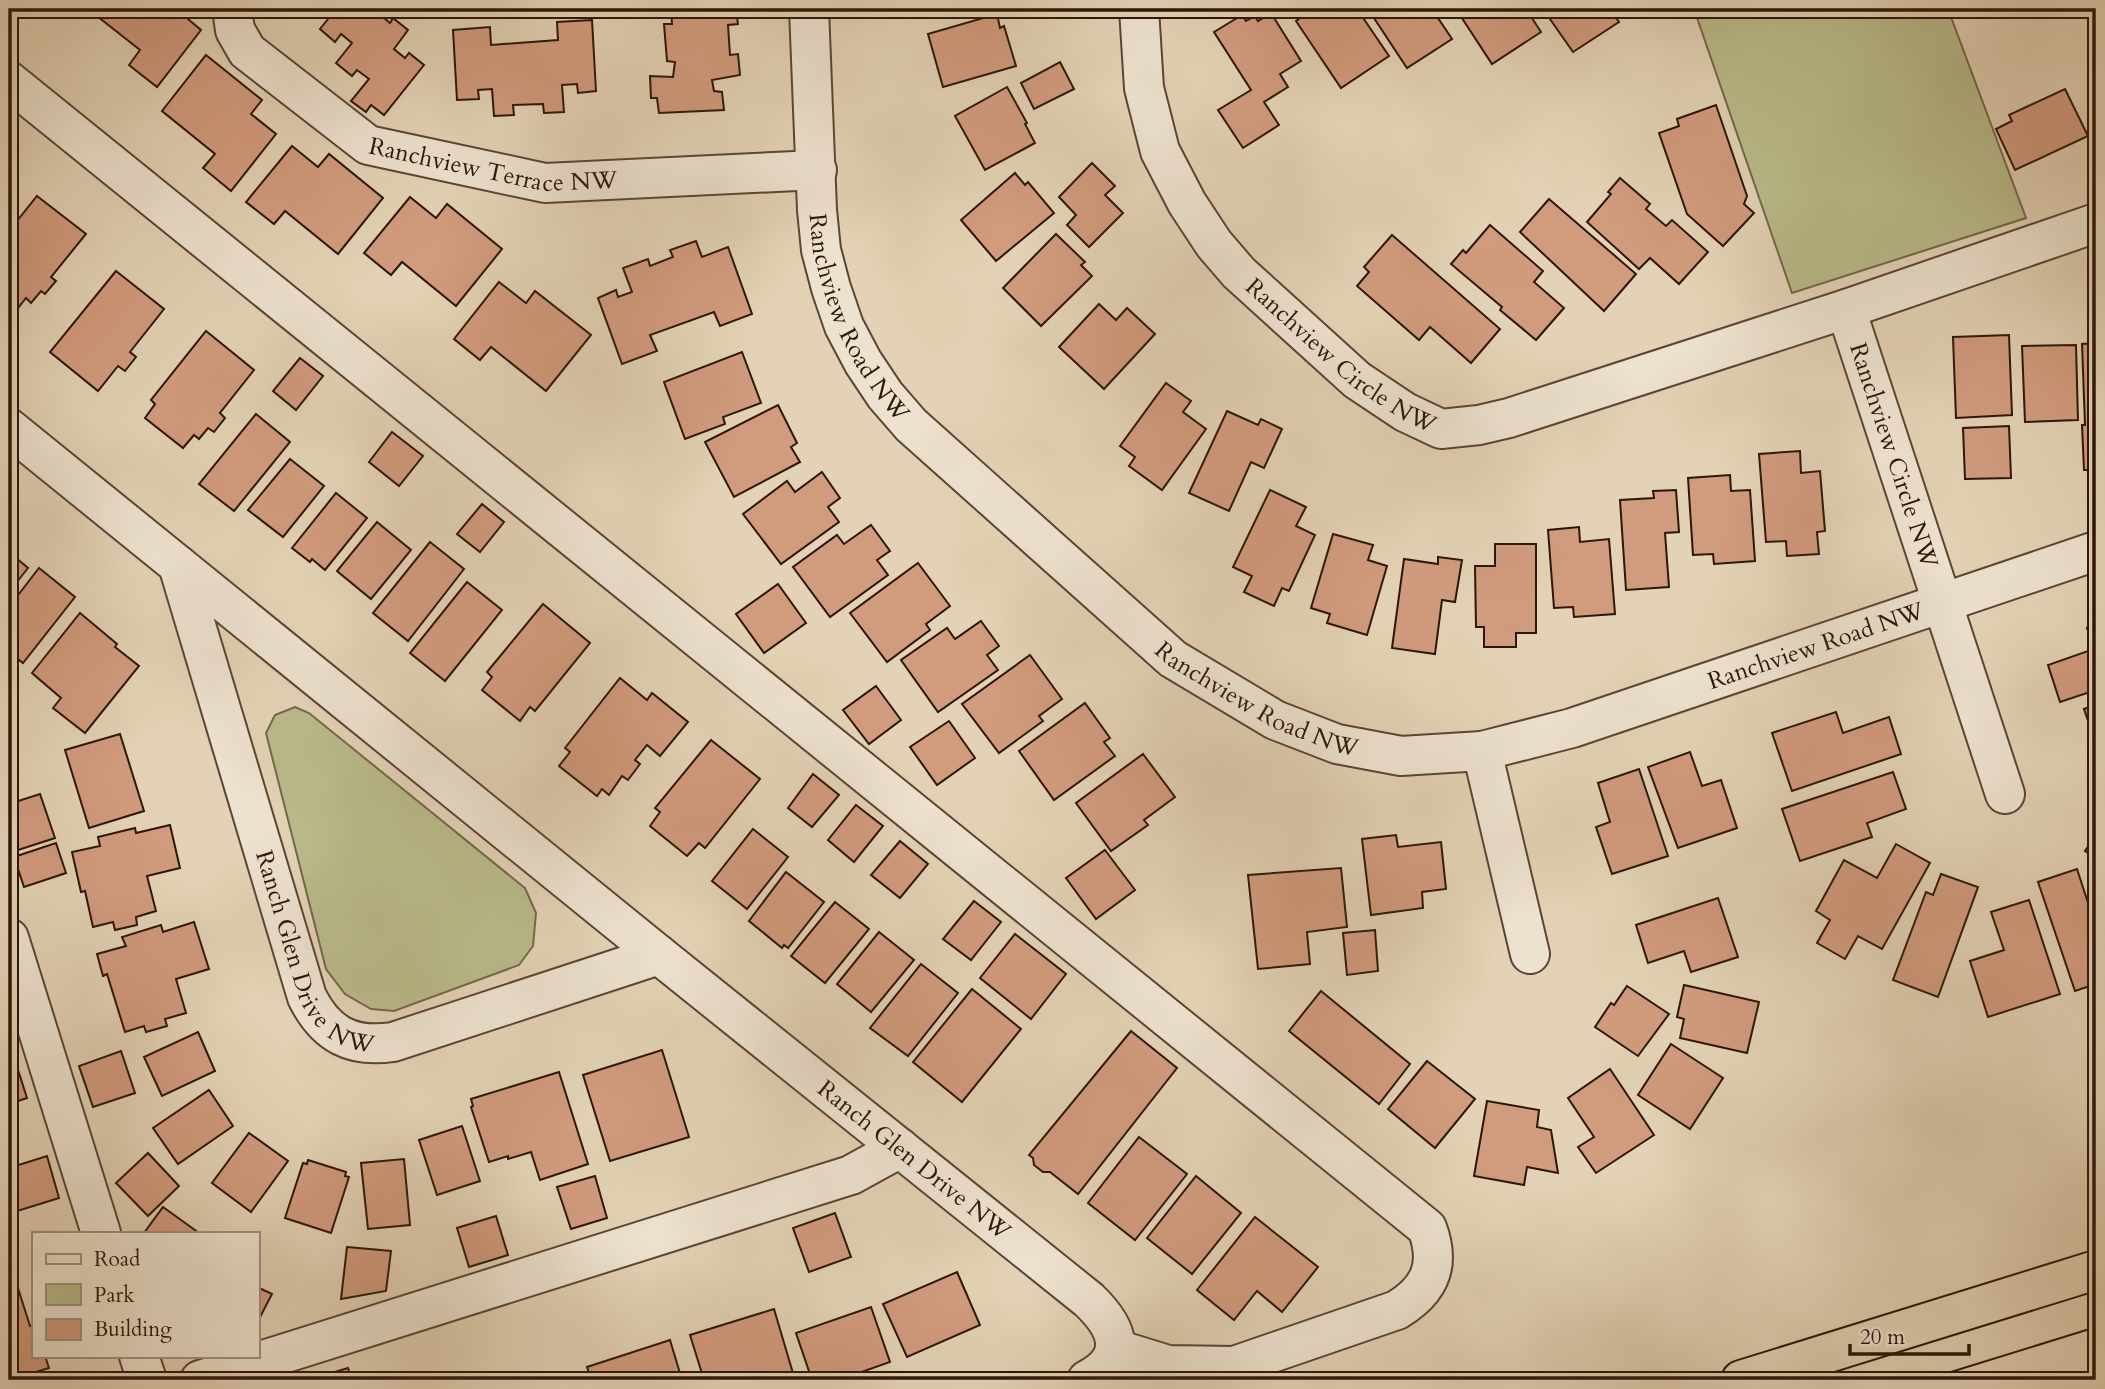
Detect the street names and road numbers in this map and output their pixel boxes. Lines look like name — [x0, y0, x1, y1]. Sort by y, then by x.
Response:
street label: Ranchview Terrace NW — [366, 129, 619, 200]
street label: Ranchview Road NW — [801, 212, 917, 429]
street label: Ranchview Circle NW — [1238, 270, 1442, 441]
street label: Ranchview Circle NW — [1842, 338, 1946, 573]
street label: Ranchview Road NW — [1703, 594, 1929, 698]
street label: Ranchview Road NW — [1148, 634, 1362, 764]
street label: Ranch Glen Drive NW — [248, 846, 377, 1061]
street label: Ranch Glen Drive NW — [811, 1072, 1018, 1248]

